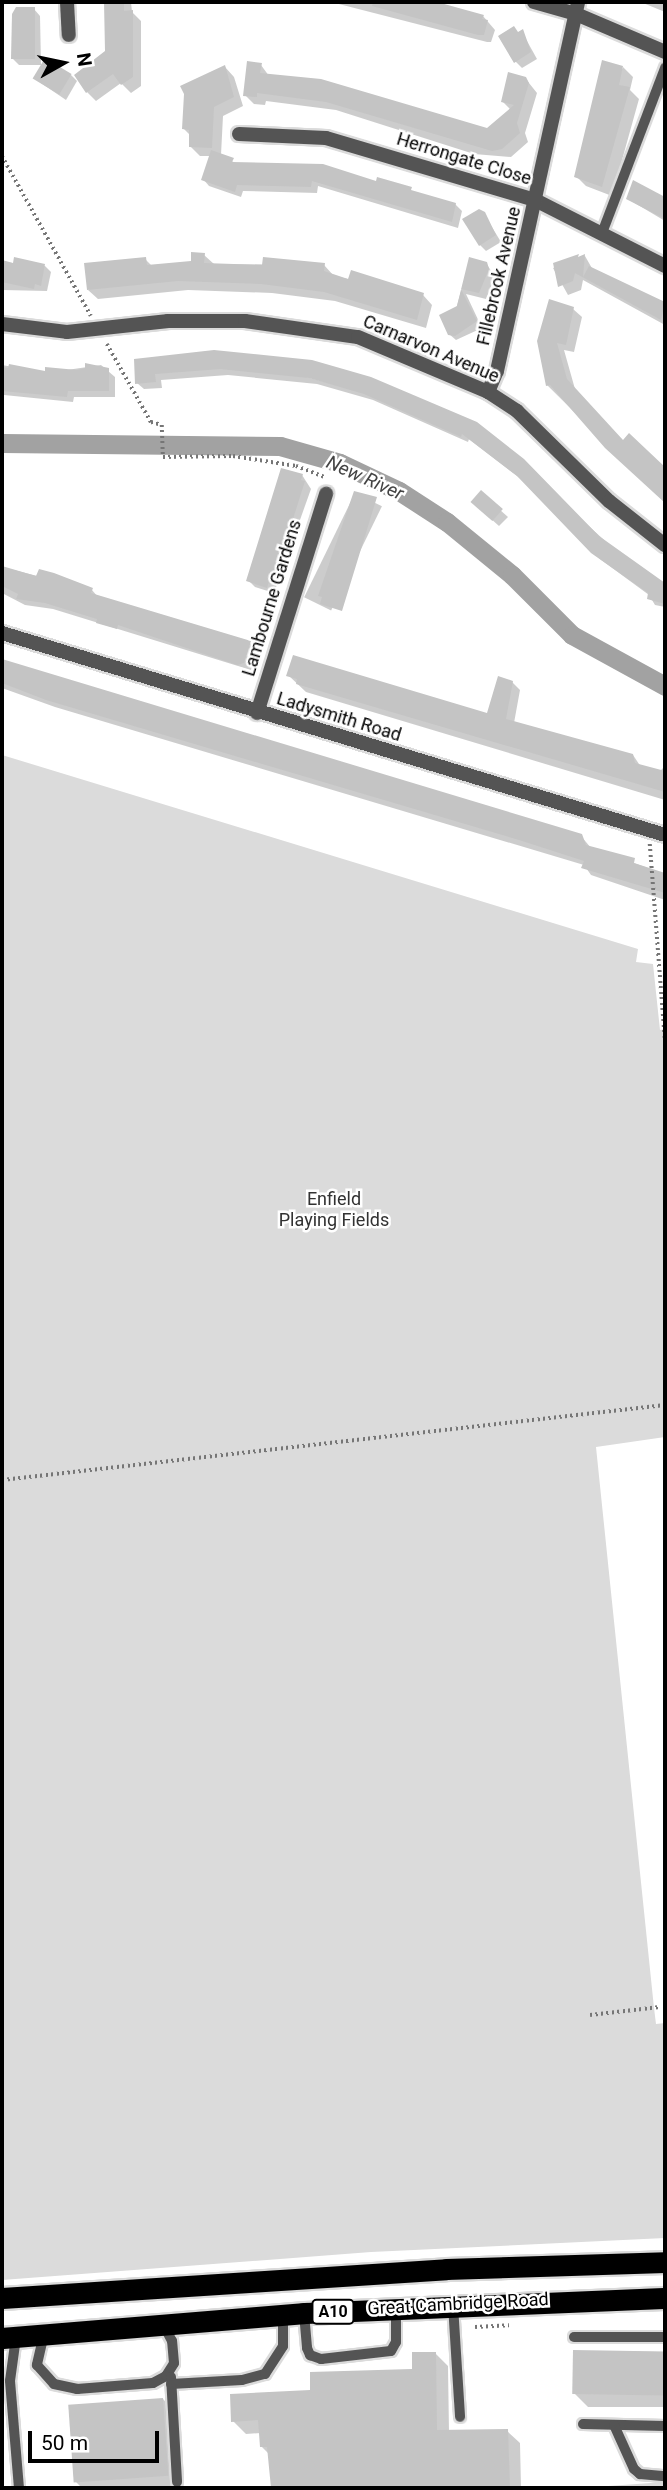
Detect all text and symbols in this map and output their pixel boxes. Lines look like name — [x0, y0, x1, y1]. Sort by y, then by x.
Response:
north arrow — [28, 28, 98, 98]
text: N — [72, 51, 97, 68]
street label: Herrongate Close — [394, 128, 534, 190]
street label: Fillebrook Avenue — [473, 205, 525, 347]
street label: Carnarvon Avenue — [360, 311, 502, 387]
water label: New River — [323, 451, 407, 505]
street label: Lambourne Gardens — [238, 517, 306, 679]
street label: Ladysmith Road — [274, 688, 404, 746]
park label: Enfield Playing Fields — [279, 1189, 389, 1232]
street label: Great Cambridge Road — [367, 2288, 549, 2320]
road number: A10 — [310, 2300, 356, 2324]
scale bar — [32, 2416, 163, 2460]
text: 50 m — [41, 2431, 88, 2455]

